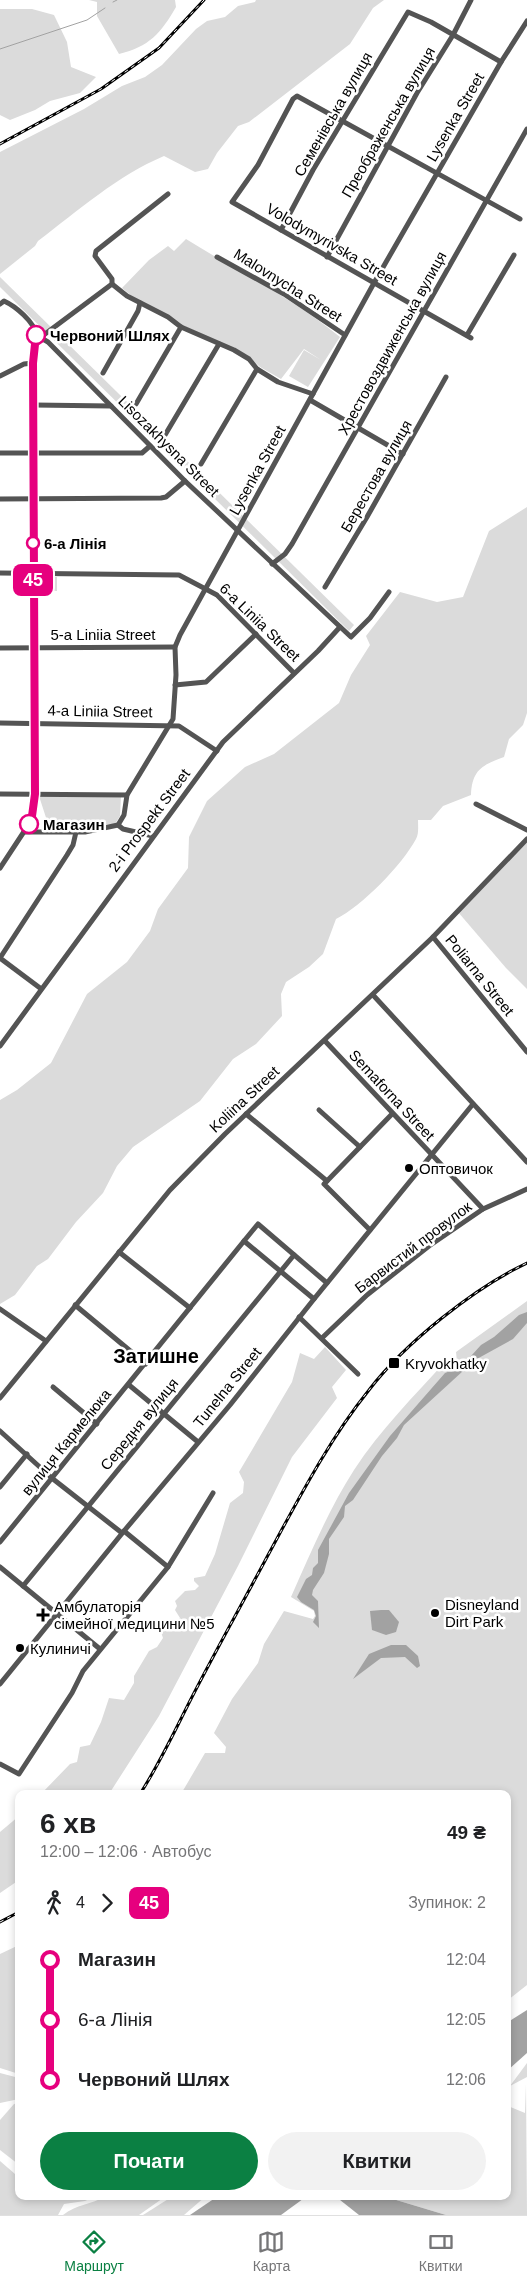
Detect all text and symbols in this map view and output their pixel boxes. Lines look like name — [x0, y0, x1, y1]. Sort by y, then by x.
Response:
street label: Преображенська вулиця — [338, 44, 438, 200]
street label: Семенівська вулиця — [290, 49, 376, 179]
street label: Lysenka Street — [423, 69, 488, 164]
street label: Volodymyrivska Street — [263, 200, 401, 289]
street label: Malovnycha Street — [231, 245, 346, 326]
street label: Хрестовоздвиженська вулиця — [334, 248, 450, 438]
marker: Червоний Шлях — [26, 325, 46, 345]
place label: Червоний Шлях — [50, 327, 170, 344]
street label: Lisozakhysna Street — [115, 392, 223, 500]
street label: Берестова вулиця — [337, 417, 415, 535]
street label: Lysenka Street — [225, 422, 289, 518]
place label: 6-а Лінія — [44, 535, 107, 552]
marker: 6-а Лінія — [26, 536, 40, 550]
line badge: 45 — [10, 564, 56, 596]
text: 45 — [23, 570, 43, 590]
street label: 6-a Liniia Street — [216, 579, 304, 665]
street label: 5-a Liniia Street — [50, 626, 156, 643]
street label: 4-a Liniia Street — [47, 702, 154, 720]
street label: 2-i Prospekt Street — [105, 765, 194, 875]
marker: Магазин — [19, 814, 39, 834]
place label: Магазин — [43, 816, 105, 833]
street label: Poliarna Street — [442, 931, 518, 1020]
street label: Semaforna Street — [346, 1046, 439, 1144]
street label: Koliina Street — [206, 1062, 283, 1136]
place label: Оптовичок — [419, 1160, 493, 1177]
marker: Оптовичок — [403, 1162, 415, 1174]
street label: Барвистий провулок — [351, 1197, 475, 1296]
street label: Tunelna Street — [190, 1343, 265, 1430]
district label: Затишне — [113, 1345, 199, 1367]
place label: Kryvokhatky — [405, 1355, 487, 1372]
marker: Kryvokhatky — [387, 1356, 401, 1370]
street label: Середня вулиця — [97, 1375, 181, 1473]
street label: вулиця Кармелюка — [18, 1385, 114, 1499]
place label: Disneyland Dirt Park — [445, 1596, 519, 1630]
place label: Амбулаторія сімейної медицини №5 — [54, 1598, 215, 1632]
marker: Disneyland Dirt Park — [429, 1607, 441, 1619]
marker: Амбулаторія сімейної медицини №5 — [36, 1608, 50, 1622]
place label: Кулиничі — [30, 1640, 91, 1657]
marker: Кулиничі — [14, 1642, 26, 1654]
text: 6 хв — [40, 1808, 96, 1839]
text: 49 ₴ — [447, 1822, 486, 1843]
text: 12:00 – 12:06 · Автобус — [40, 1843, 212, 1860]
icon: walk — [40, 1889, 68, 1917]
icon: forward — [93, 1889, 121, 1917]
text: 45 — [139, 1893, 159, 1913]
text: 4 — [76, 1894, 85, 1911]
text: Зупинок: 2 — [408, 1894, 486, 1911]
text: Магазин — [78, 1949, 156, 1970]
text: 12:04 — [446, 1951, 486, 1968]
text: 6-а Лінія — [78, 2009, 152, 2030]
text: 12:05 — [446, 2011, 486, 2028]
text: Червоний Шлях — [78, 2069, 230, 2090]
text: 12:06 — [446, 2071, 486, 2088]
button: Почати — [40, 2132, 258, 2190]
button: Квитки — [268, 2132, 486, 2190]
tab: Маршрут — [64, 2228, 124, 2274]
tab: Карта — [253, 2228, 290, 2274]
tab: Квитки — [419, 2228, 463, 2274]

